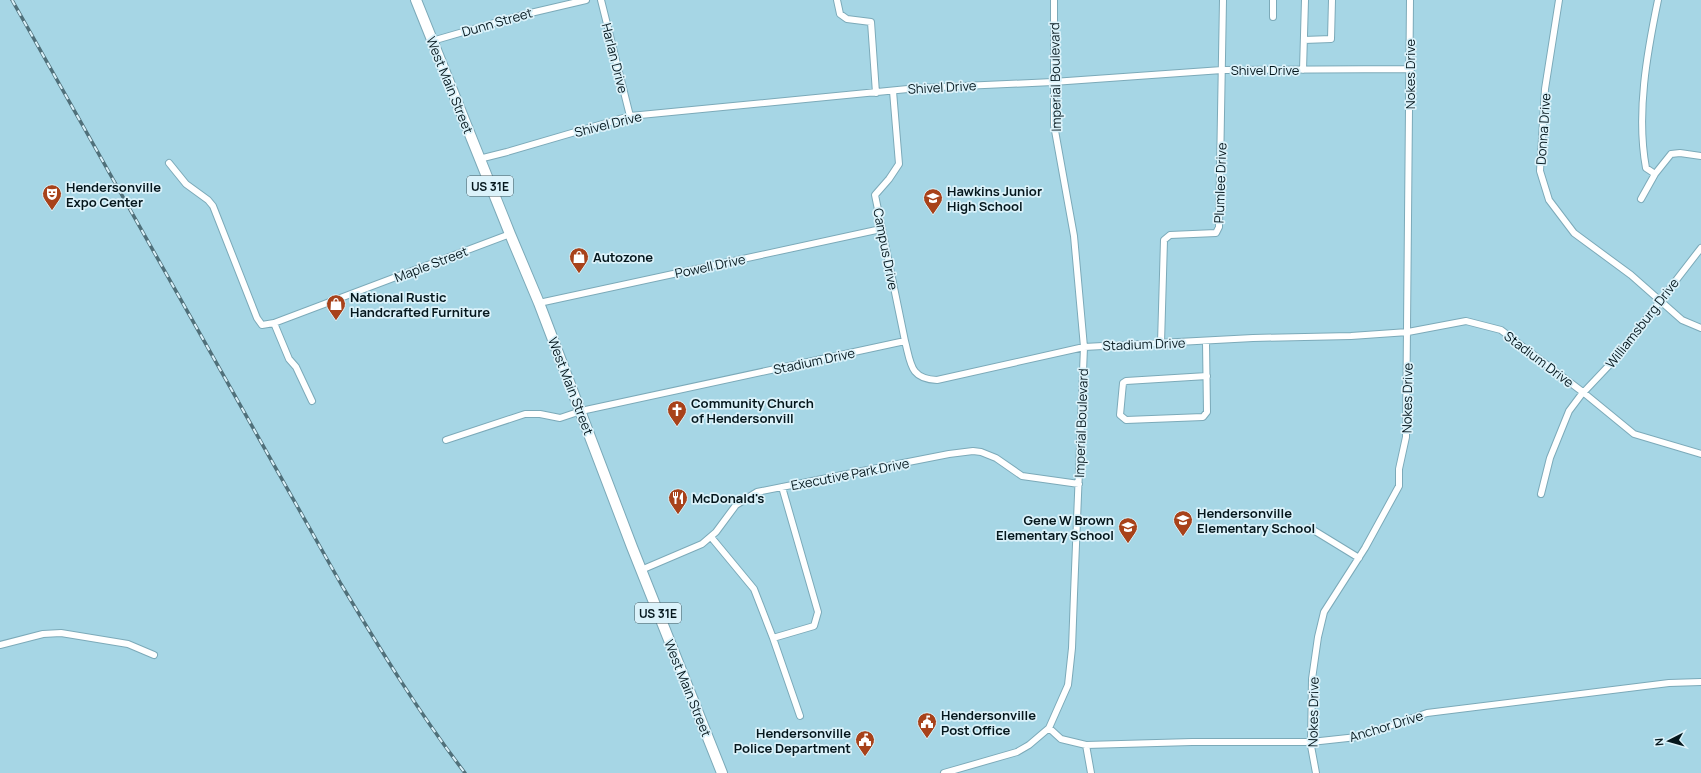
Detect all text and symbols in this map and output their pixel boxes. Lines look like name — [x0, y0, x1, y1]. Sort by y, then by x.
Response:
street label: Dunn Street — [460, 3, 534, 41]
street label: Harlan Drive — [598, 21, 633, 95]
street label: Imperial Boulevard — [1045, 22, 1065, 132]
street label: West Main Street — [422, 34, 478, 136]
street label: Nokes Drive — [1401, 38, 1419, 109]
street label: Shivel Drive — [1231, 61, 1300, 79]
street label: Shivel Drive — [907, 76, 977, 98]
street label: Donna Drive — [1532, 92, 1555, 166]
street label: Shivel Drive — [572, 107, 644, 141]
street label: Plumlee Drive — [1210, 142, 1230, 224]
road number: US 31E — [467, 176, 513, 196]
place label: Hendersonville Expo Center — [66, 178, 161, 211]
place label: Hawkins Junior High School — [947, 182, 1042, 215]
theatre icon: Hendersonville Expo Center — [41, 183, 63, 211]
school or university icon: Hawkins Junior High School — [922, 187, 944, 215]
street label: Campus Drive — [869, 207, 903, 292]
street label: Maple Street — [392, 242, 470, 286]
shop icon: Autozone — [568, 246, 590, 274]
place label: Autozone — [593, 248, 653, 266]
street label: Powell Drive — [673, 250, 747, 282]
street label: Williamsburg Drive — [1601, 274, 1683, 372]
place label: National Rustic Handcrafted Furniture — [350, 288, 490, 321]
shop icon: National Rustic Handcrafted Furniture — [325, 293, 347, 321]
street label: Stadium Drive — [1500, 327, 1578, 391]
street label: Stadium Drive — [1102, 334, 1186, 354]
street label: West Main Street — [544, 335, 598, 437]
street label: Stadium Drive — [772, 343, 857, 378]
street label: Nokes Drive — [1397, 362, 1417, 433]
street label: Imperial Boulevard — [1070, 368, 1092, 478]
place label: Community Church of Hendersonvill — [691, 394, 814, 427]
church icon: Community Church of Hendersonvill — [666, 399, 688, 427]
street label: Executive Park Drive — [789, 454, 911, 494]
restaurant icon: McDonald's — [667, 487, 689, 515]
place label: McDonald's — [692, 489, 764, 507]
place label: Hendersonville Elementary School — [1197, 504, 1315, 537]
school or university icon: Hendersonville Elementary School — [1172, 509, 1194, 537]
place label: Gene W Brown Elementary School — [996, 511, 1114, 544]
school or university icon: Gene W Brown Elementary School — [1117, 516, 1139, 544]
road number: US 31E — [635, 603, 681, 623]
street label: West Main Street — [660, 637, 716, 739]
street label: Nokes Drive — [1303, 676, 1323, 747]
place label: Hendersonville Post Office — [941, 706, 1036, 739]
street label: Anchor Drive — [1347, 706, 1425, 746]
public building icon: Hendersonville Post Office — [916, 711, 938, 739]
north arrow — [1649, 721, 1689, 761]
place label: Hendersonville Police Department — [734, 724, 851, 757]
public building icon: Hendersonville Police Department — [854, 729, 876, 757]
text: N — [1651, 737, 1666, 747]

